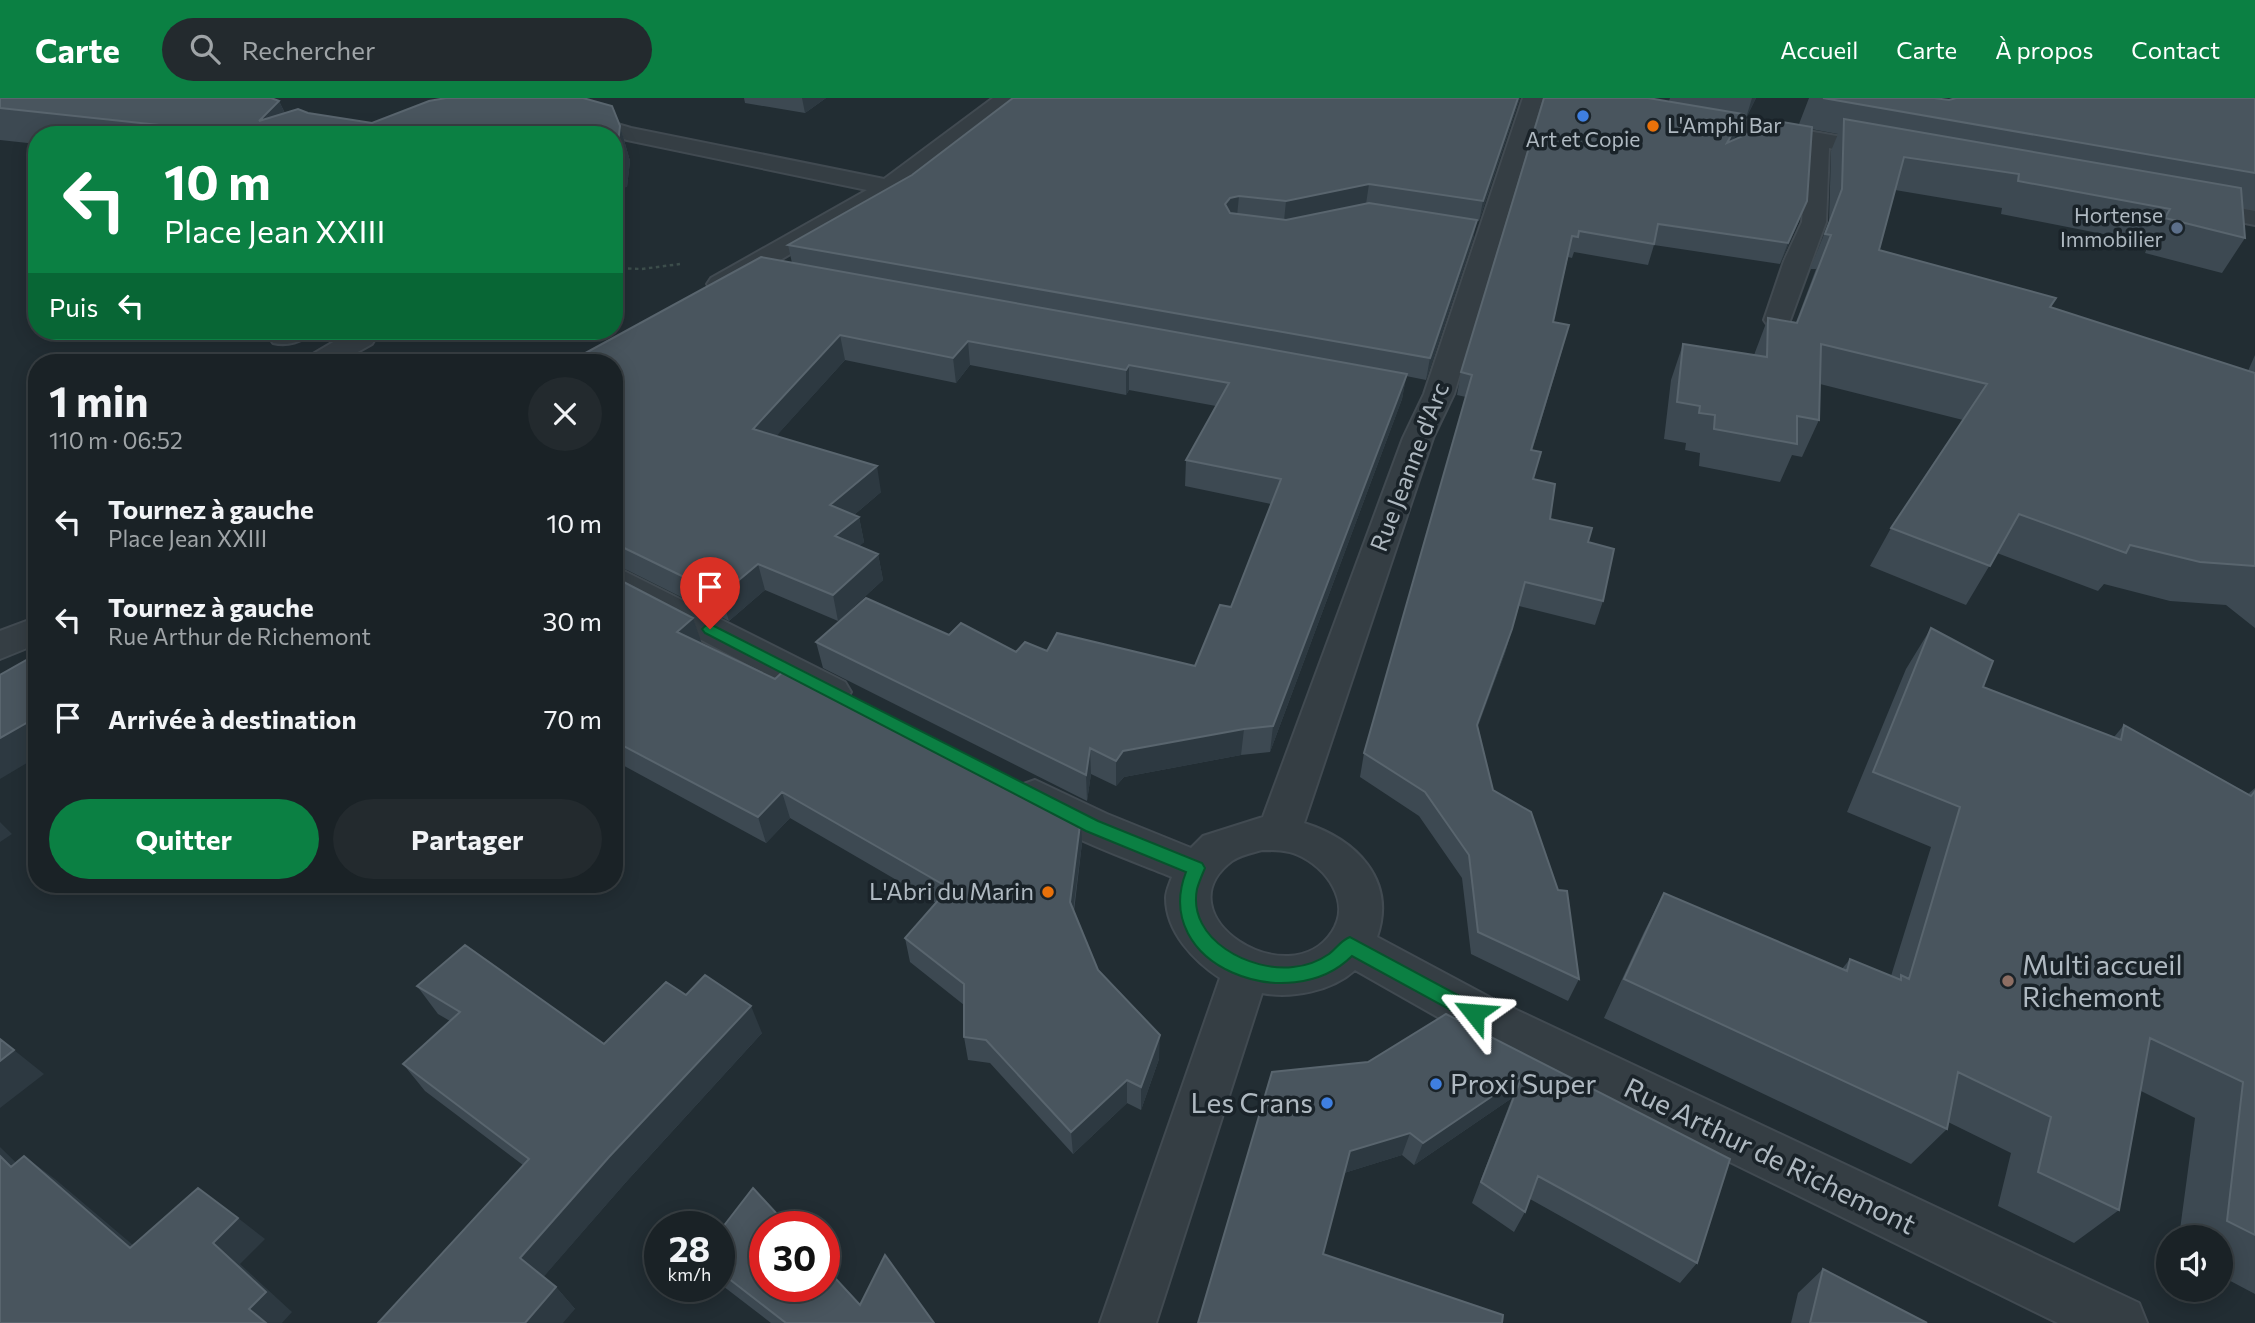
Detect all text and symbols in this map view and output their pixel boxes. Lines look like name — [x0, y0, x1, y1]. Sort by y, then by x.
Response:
search box — [162, 18, 652, 81]
text: Carte — [35, 29, 120, 70]
icon: search — [186, 30, 224, 68]
text: Rechercher — [242, 34, 375, 65]
text: Accueil — [1780, 35, 1858, 64]
text: Carte — [1896, 35, 1957, 64]
text: À propos — [1995, 35, 2093, 64]
text: Contact — [2131, 35, 2220, 64]
marker: Art et Copie — [1575, 108, 1591, 124]
place label: L'Amphi Bar — [1667, 112, 1782, 137]
marker: L'Amphi Bar — [1645, 118, 1661, 134]
place label: Art et Copie — [1526, 126, 1640, 151]
text: 10 m — [164, 150, 271, 210]
icon: left — [49, 154, 140, 245]
place label: Hortense Immobilier — [2060, 202, 2163, 251]
text: Place Jean XXIII — [164, 210, 385, 250]
marker: Hortense Immobilier — [2169, 220, 2185, 236]
icon: left — [112, 287, 150, 325]
text: Puis — [49, 291, 98, 322]
text: 1 min — [49, 374, 149, 426]
button: close — [528, 377, 602, 451]
street label: Rue Jeanne d'Arc — [1363, 378, 1454, 555]
text: 110 m · 06:52 — [49, 426, 183, 454]
text: Tournez à gauche — [108, 493, 314, 524]
icon: left — [49, 503, 87, 541]
text: 10 m — [546, 507, 602, 538]
text: Place Jean XXIII — [108, 524, 267, 552]
pin — [680, 557, 740, 629]
icon: arrive — [691, 568, 729, 606]
text: Tournez à gauche — [108, 591, 314, 622]
icon: left — [49, 601, 87, 639]
text: 30 m — [543, 605, 602, 636]
text: Rue Arthur de Richemont — [108, 622, 371, 650]
icon: arrive — [49, 699, 87, 737]
text: Arrivée à destination — [108, 703, 356, 734]
text: 70 m — [544, 703, 602, 734]
button: Quitter — [49, 799, 319, 879]
button: Partager — [333, 799, 602, 879]
place label: L'Abri du Marin — [869, 876, 1034, 905]
marker: L'Abri du Marin — [1040, 884, 1056, 900]
place label: Multi accueil Richemont — [2022, 947, 2183, 1013]
marker: Multi accueil Richemont — [2000, 973, 2016, 989]
position arrow — [1437, 976, 1511, 1050]
place label: Proxi Super — [1450, 1066, 1596, 1100]
street label: Rue Arthur de Richemont — [1619, 1070, 1922, 1241]
marker: Proxi Super — [1428, 1076, 1444, 1092]
place label: Les Crans — [1191, 1085, 1313, 1119]
marker: Les Crans — [1319, 1095, 1335, 1111]
speed limit sign: 30 — [749, 1211, 840, 1302]
map controls — [2156, 1225, 2233, 1302]
button: sound — [2156, 1225, 2233, 1302]
text: 28 — [669, 1226, 710, 1269]
text: km/h — [668, 1263, 711, 1285]

